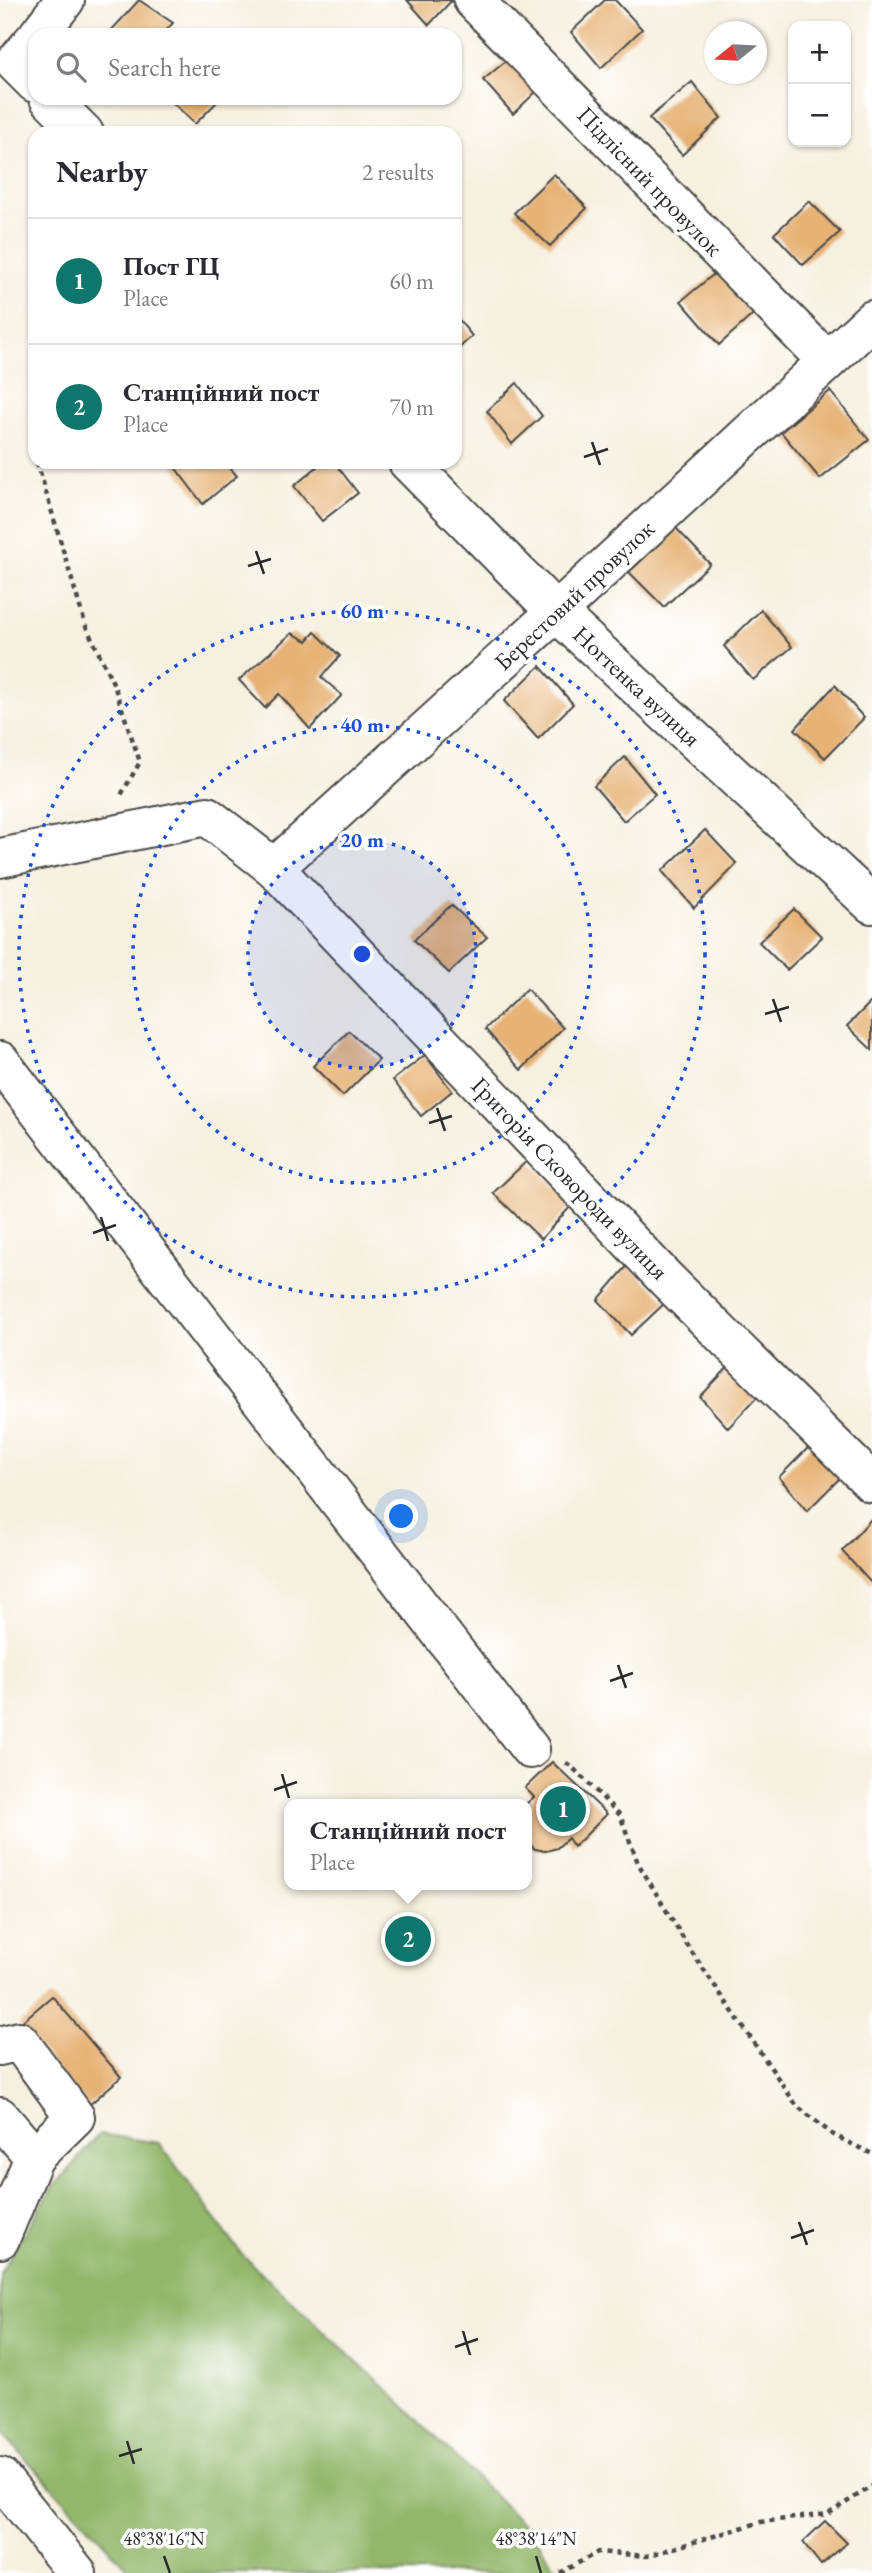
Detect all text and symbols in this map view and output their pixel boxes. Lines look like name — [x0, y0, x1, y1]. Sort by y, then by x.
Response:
north arrow — [704, 21, 767, 84]
map controls — [788, 21, 851, 147]
button: + — [788, 21, 851, 84]
search box — [28, 28, 462, 105]
icon: search — [52, 48, 90, 86]
text: Search here — [108, 50, 221, 84]
button: − — [788, 84, 851, 147]
street label: Підлісний провулок — [570, 99, 730, 263]
text: Nearby — [56, 152, 148, 191]
text: 2 results — [362, 157, 434, 187]
text: Пост ГЦ — [123, 249, 219, 283]
text: 1 — [73, 266, 85, 296]
text: 60 m — [389, 266, 434, 296]
text: Place — [123, 283, 168, 313]
text: Станційний пост — [123, 375, 320, 409]
text: 2 — [73, 392, 85, 422]
text: 70 m — [389, 392, 434, 422]
text: Place — [123, 409, 168, 439]
street label: Берестовий провулок — [487, 512, 661, 677]
text: 60 m — [340, 597, 384, 624]
street label: Ногтенка вулиця — [566, 619, 708, 753]
text: 40 m — [340, 711, 384, 738]
text: 20 m — [340, 826, 384, 853]
centre of rings — [350, 942, 374, 966]
street label: Григорія Сковороди вулиця — [465, 1070, 675, 1286]
your location — [384, 1499, 418, 1533]
pin: 1 — [540, 1783, 586, 1835]
popup — [284, 1799, 532, 1890]
text: Станційний пост — [310, 1813, 506, 1847]
text: Place — [310, 1847, 355, 1877]
pin: 2 — [385, 1913, 431, 1965]
text: 48°38'16"N — [124, 2527, 205, 2550]
text: 48°38'14"N — [496, 2527, 577, 2550]

